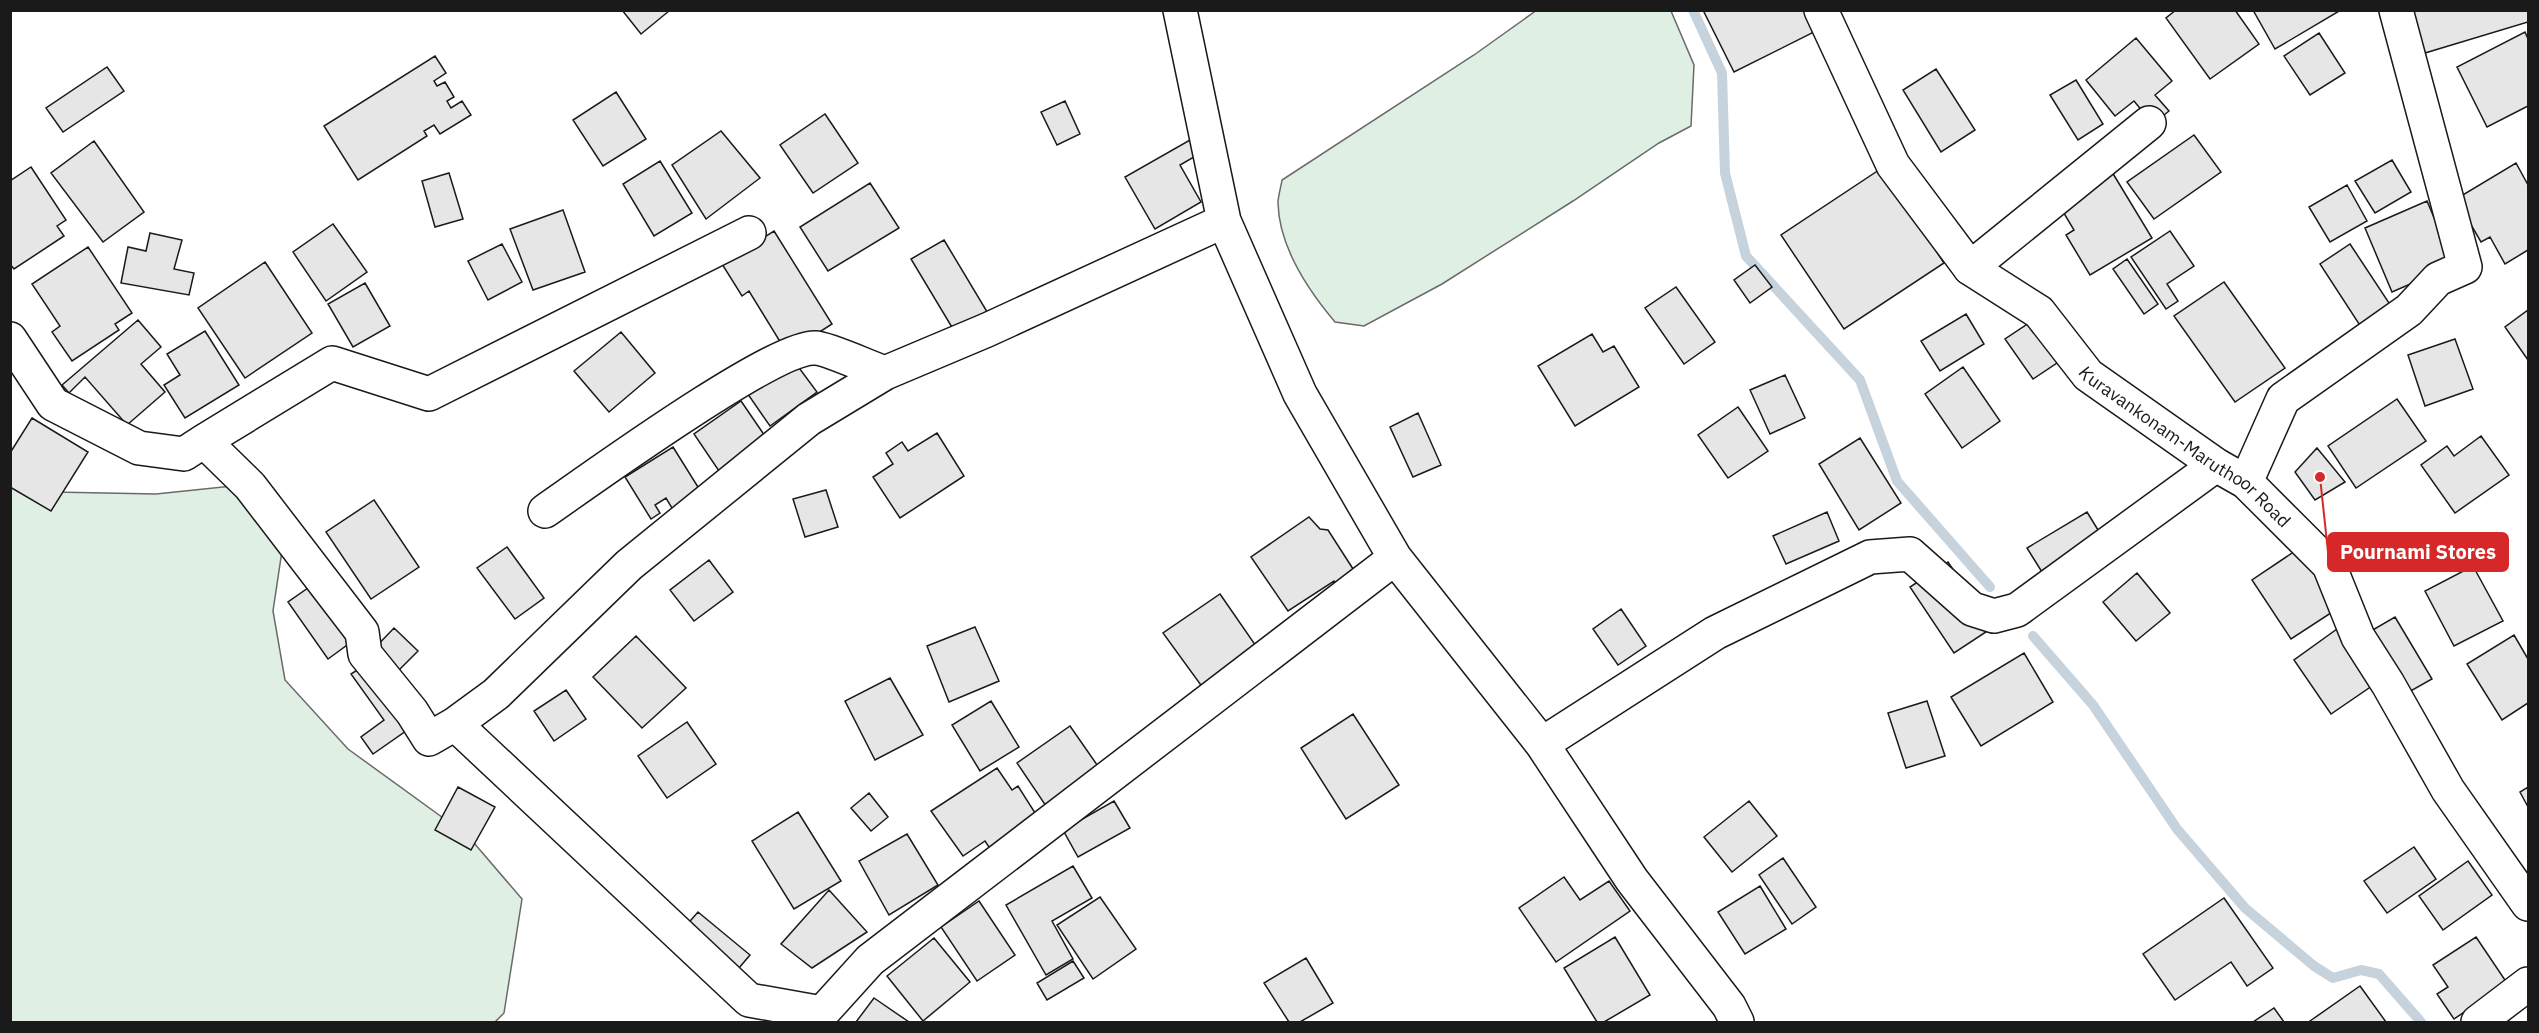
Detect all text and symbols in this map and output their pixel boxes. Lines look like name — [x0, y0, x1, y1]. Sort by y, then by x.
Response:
street label: Kuravankonam-Maruthoor Road — [2074, 361, 2296, 532]
callout: Pournami Stores — [2328, 533, 2508, 571]
text: Pournami Stores — [2340, 538, 2496, 565]

